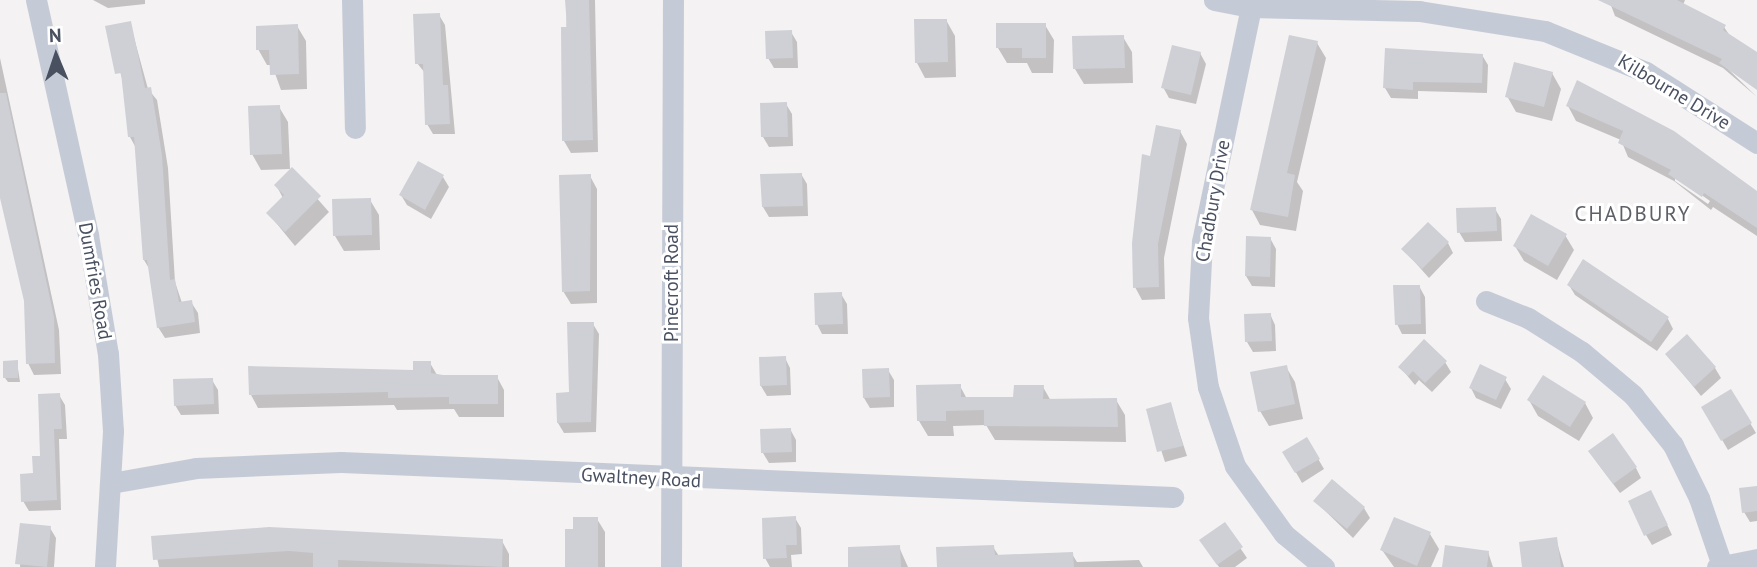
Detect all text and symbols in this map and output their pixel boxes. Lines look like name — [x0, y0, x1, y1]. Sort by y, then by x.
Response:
north arrow — [21, 21, 91, 91]
text: N — [49, 23, 62, 47]
street label: Kilbourne Drive — [1614, 50, 1734, 134]
street label: Chadbury Drive — [1191, 138, 1235, 264]
district label: CHADBURY — [1575, 201, 1691, 227]
street label: Dumfries Road — [73, 221, 117, 341]
street label: Pinecroft Road — [661, 224, 683, 342]
street label: Gwaltney Road — [580, 463, 702, 493]

